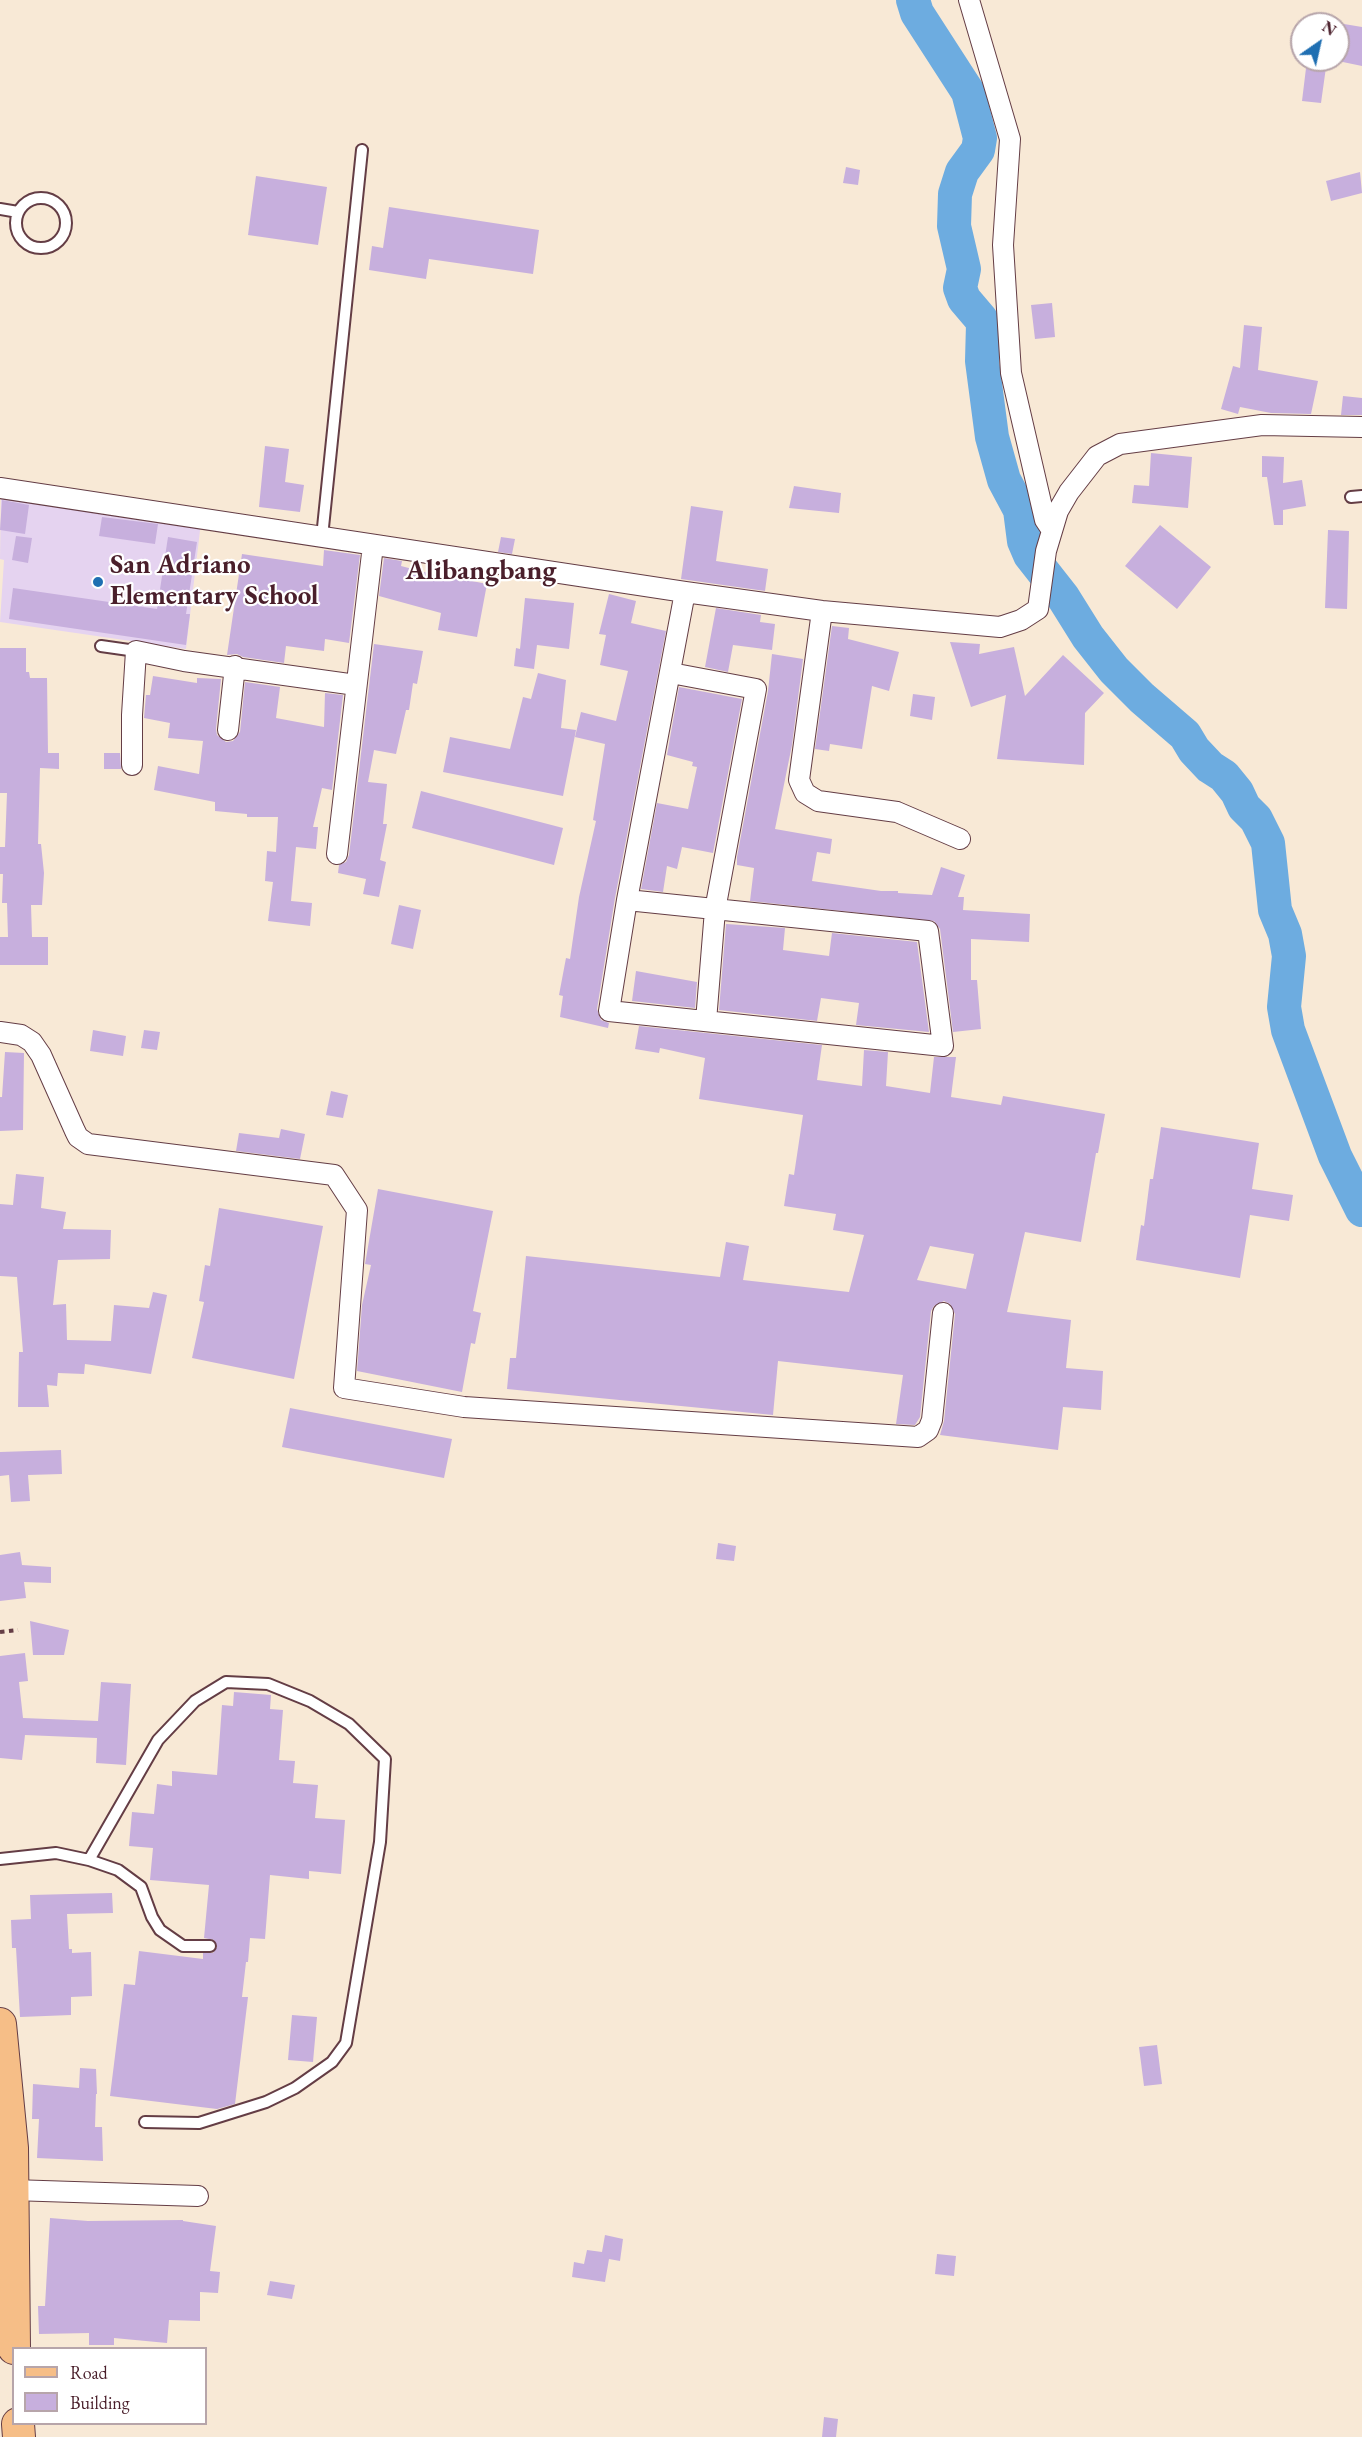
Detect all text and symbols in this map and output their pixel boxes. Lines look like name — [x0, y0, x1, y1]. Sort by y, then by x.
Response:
north arrow — [1290, 12, 1350, 72]
text: N — [1318, 16, 1340, 41]
place label: San Adriano Elementary School — [110, 550, 319, 613]
district label: Alibangbang — [406, 554, 556, 588]
marker: San Adriano Elementary School — [91, 575, 105, 589]
legend — [12, 2347, 207, 2425]
text: Road — [70, 2361, 108, 2384]
text: Building — [70, 2391, 130, 2414]

